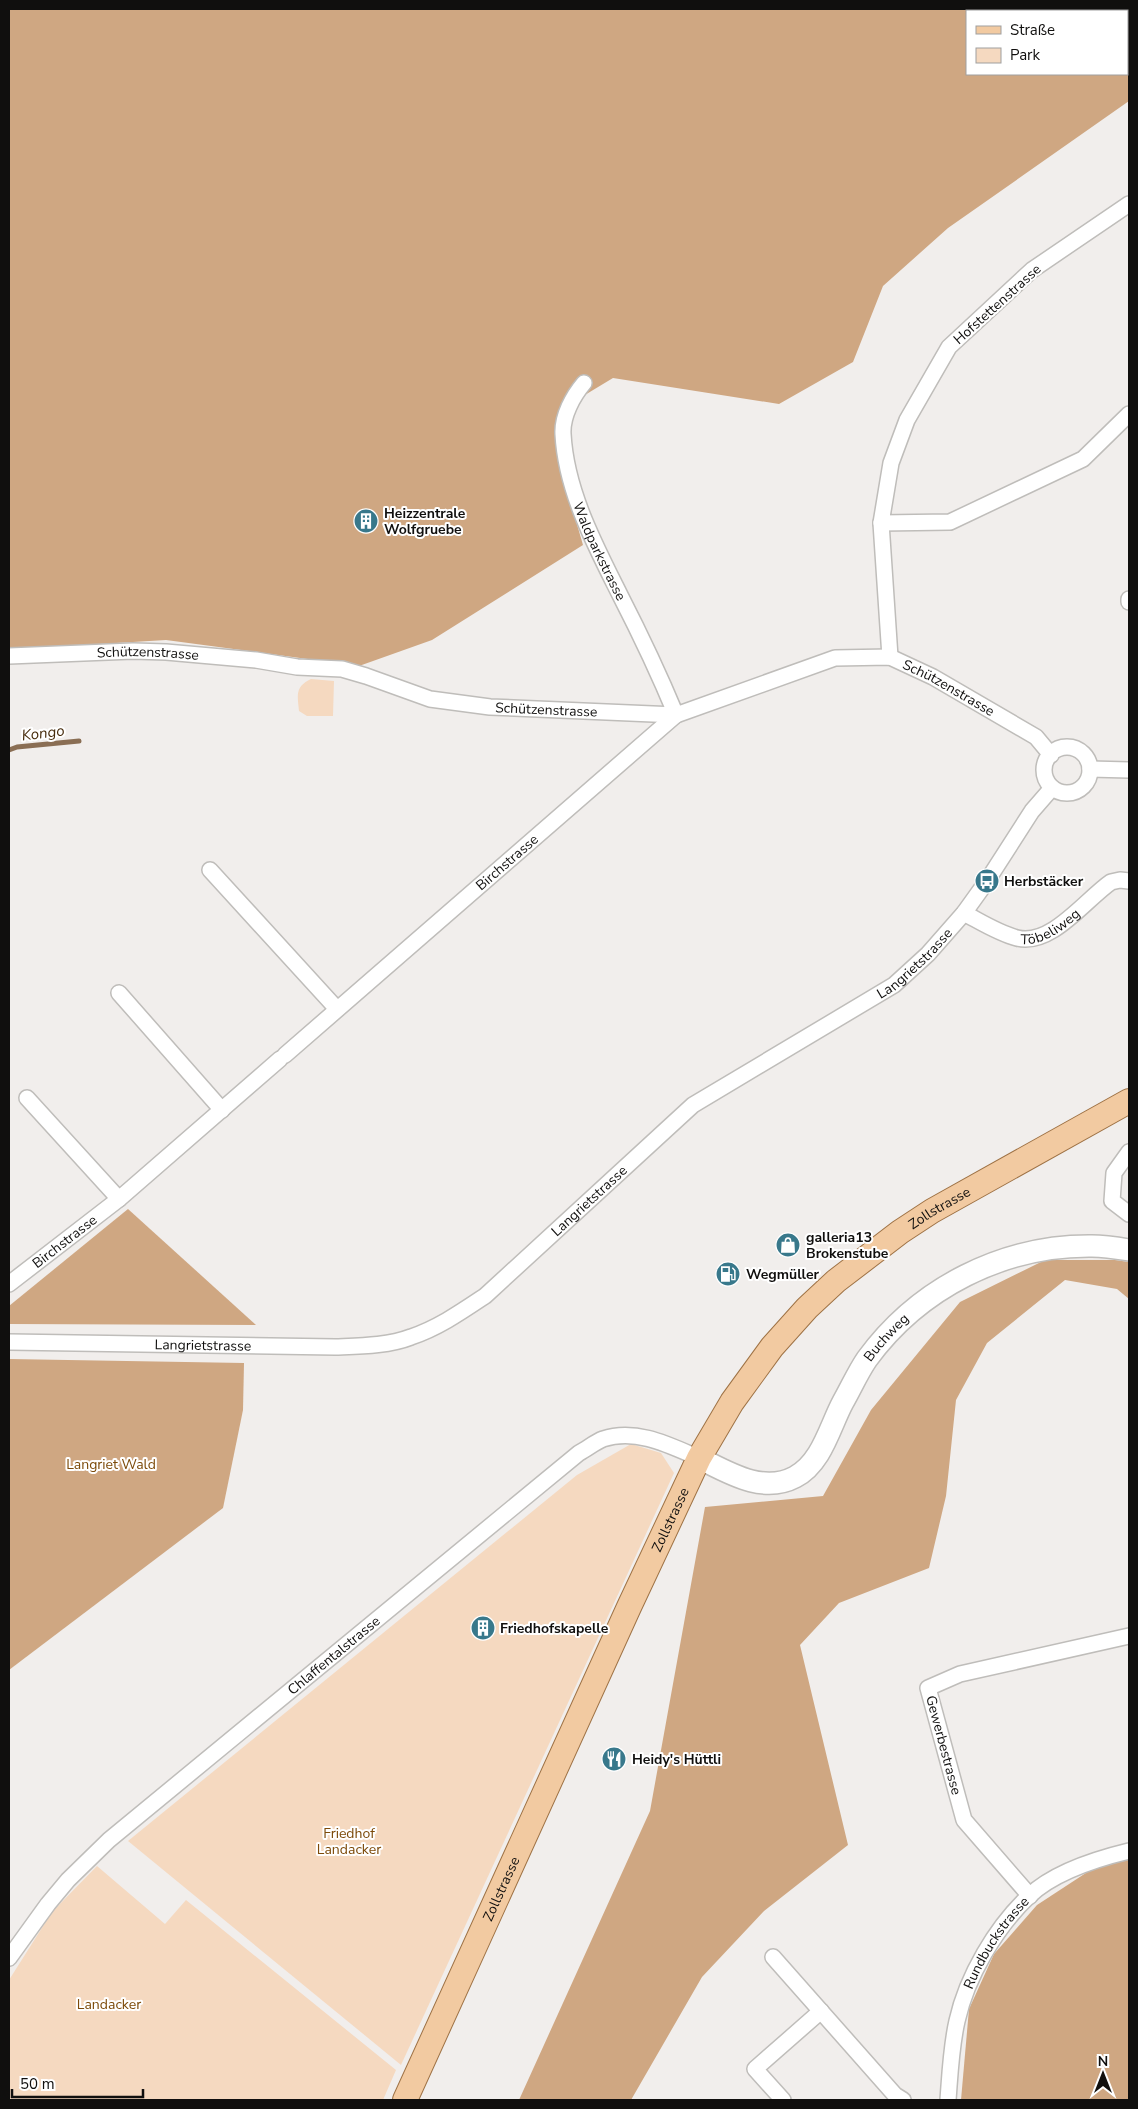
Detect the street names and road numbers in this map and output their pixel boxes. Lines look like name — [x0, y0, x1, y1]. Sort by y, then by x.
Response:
street label: Hofstettenstrasse — [949, 260, 1045, 349]
street label: Waldparkstrasse — [568, 499, 630, 604]
street label: Schützenstrasse — [96, 642, 200, 665]
street label: Schützenstrasse — [899, 655, 998, 721]
street label: Schützenstrasse — [495, 698, 598, 722]
street label: Birchstrasse — [472, 830, 542, 895]
street label: Töbeliweg — [1020, 904, 1084, 949]
street label: Langrietstrasse — [873, 924, 957, 1003]
street label: Langrietstrasse — [547, 1161, 631, 1241]
street label: Zollstrasse — [905, 1182, 974, 1234]
street label: Birchstrasse — [28, 1211, 101, 1273]
street label: Buchweg — [859, 1309, 913, 1365]
street label: Langrietstrasse — [154, 1335, 251, 1356]
street label: Zollstrasse — [647, 1485, 694, 1555]
street label: Chlaffentalstrasse — [284, 1612, 384, 1699]
street label: Gewerbestrasse — [921, 1693, 966, 1797]
street label: Zollstrasse — [479, 1854, 524, 1924]
street label: Rundbuckstrasse — [959, 1892, 1033, 1992]

